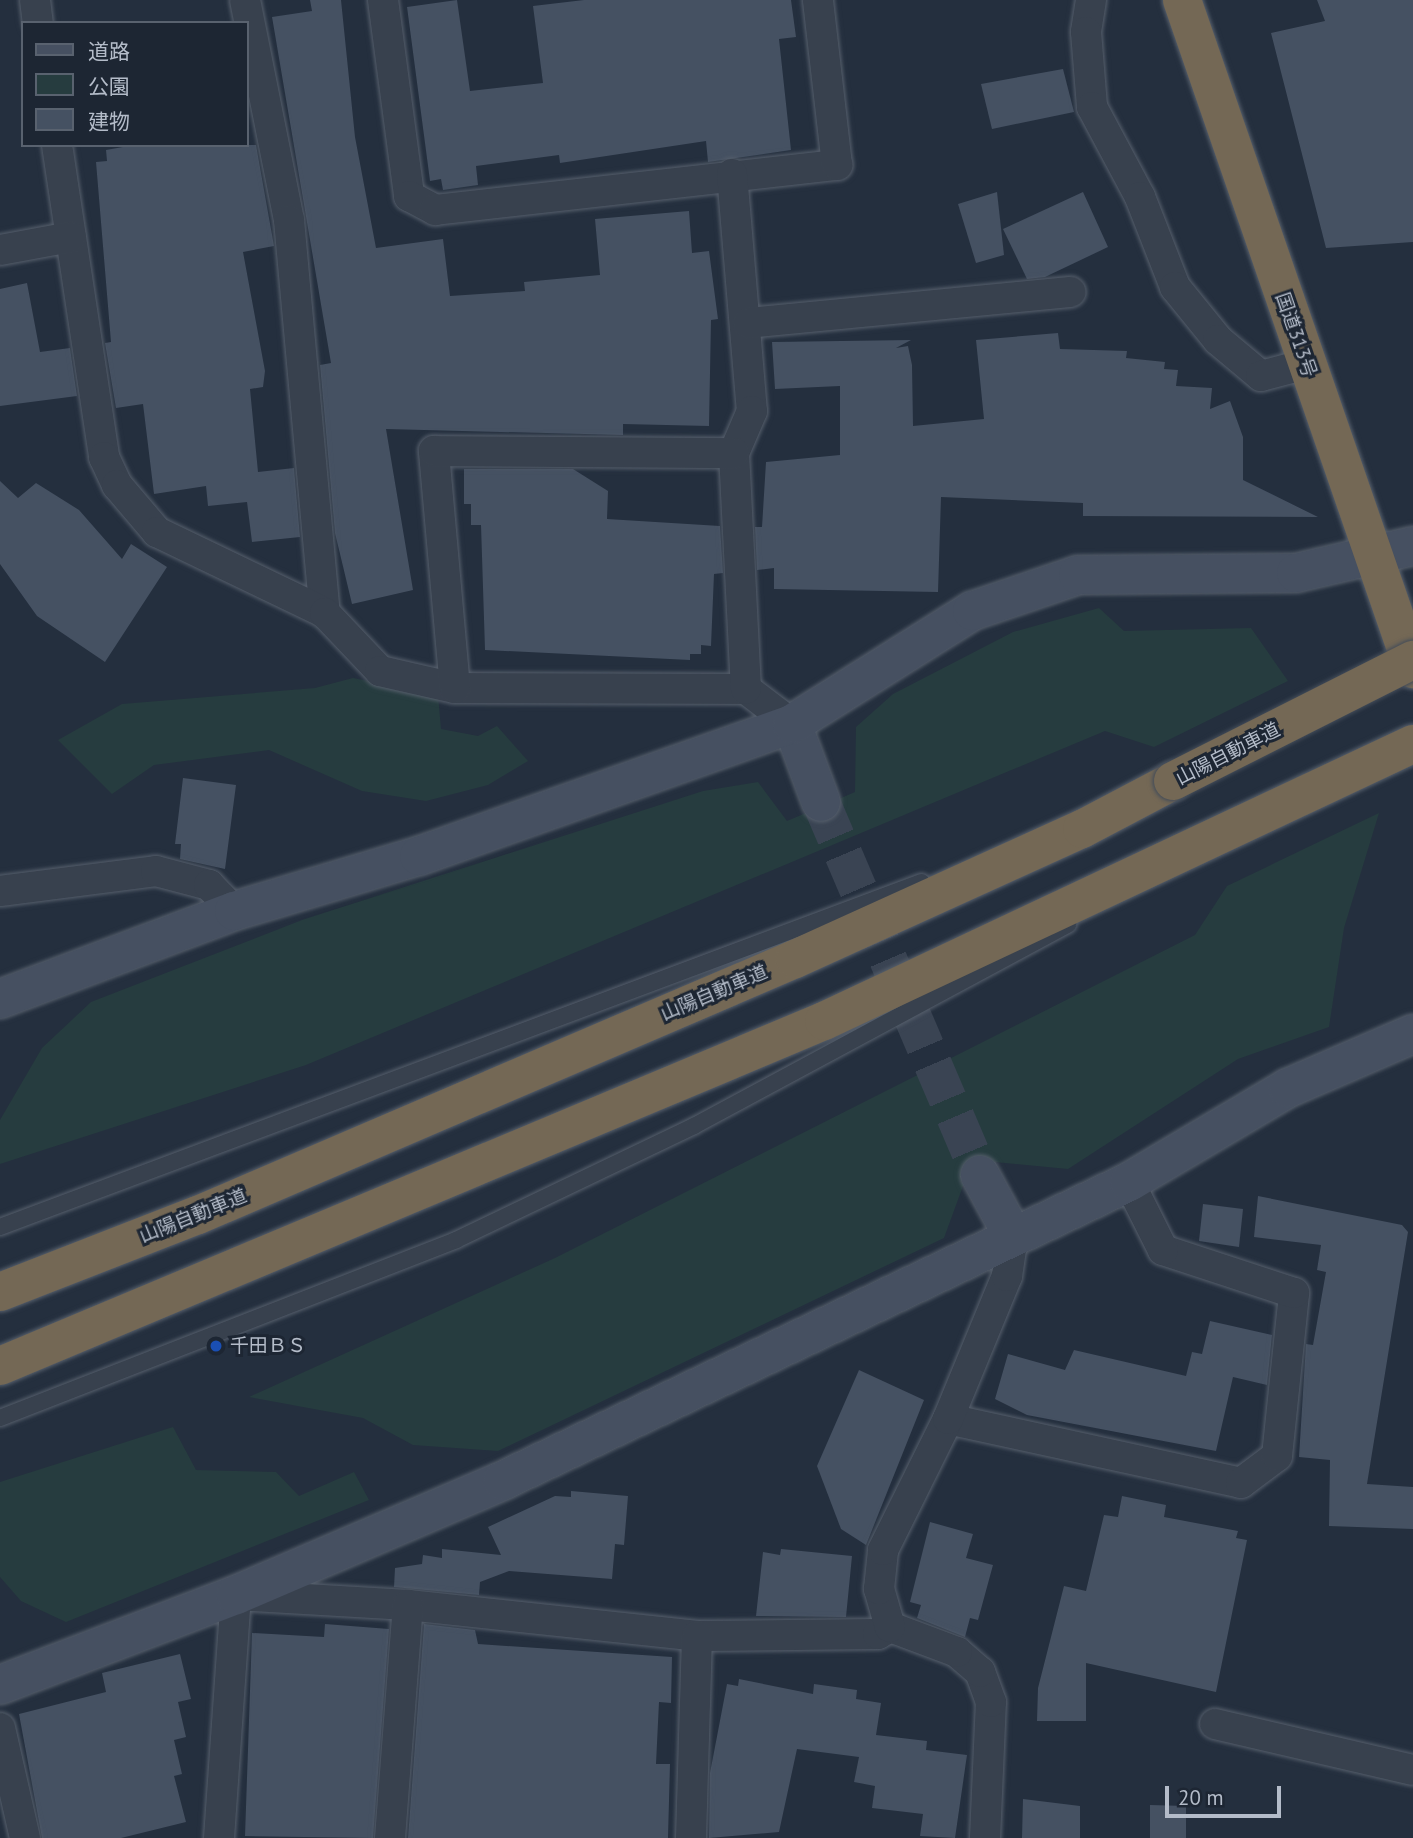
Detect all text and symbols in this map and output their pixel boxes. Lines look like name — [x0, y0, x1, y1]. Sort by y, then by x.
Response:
legend — [21, 21, 248, 147]
text: 道路 — [88, 38, 130, 65]
text: 公園 — [88, 73, 130, 100]
text: 建物 — [88, 108, 130, 135]
street label: 国道313号 — [1271, 290, 1321, 380]
street label: 山陽自動車道 — [1172, 718, 1284, 790]
street label: 山陽自動車道 — [657, 960, 771, 1026]
street label: 山陽自動車道 — [136, 1184, 250, 1248]
place label: 千田ＢＳ — [230, 1335, 306, 1357]
marker: 千田ＢＳ — [208, 1338, 224, 1354]
scale bar — [1168, 1772, 1284, 1816]
text: 20 m — [1178, 1784, 1224, 1811]

